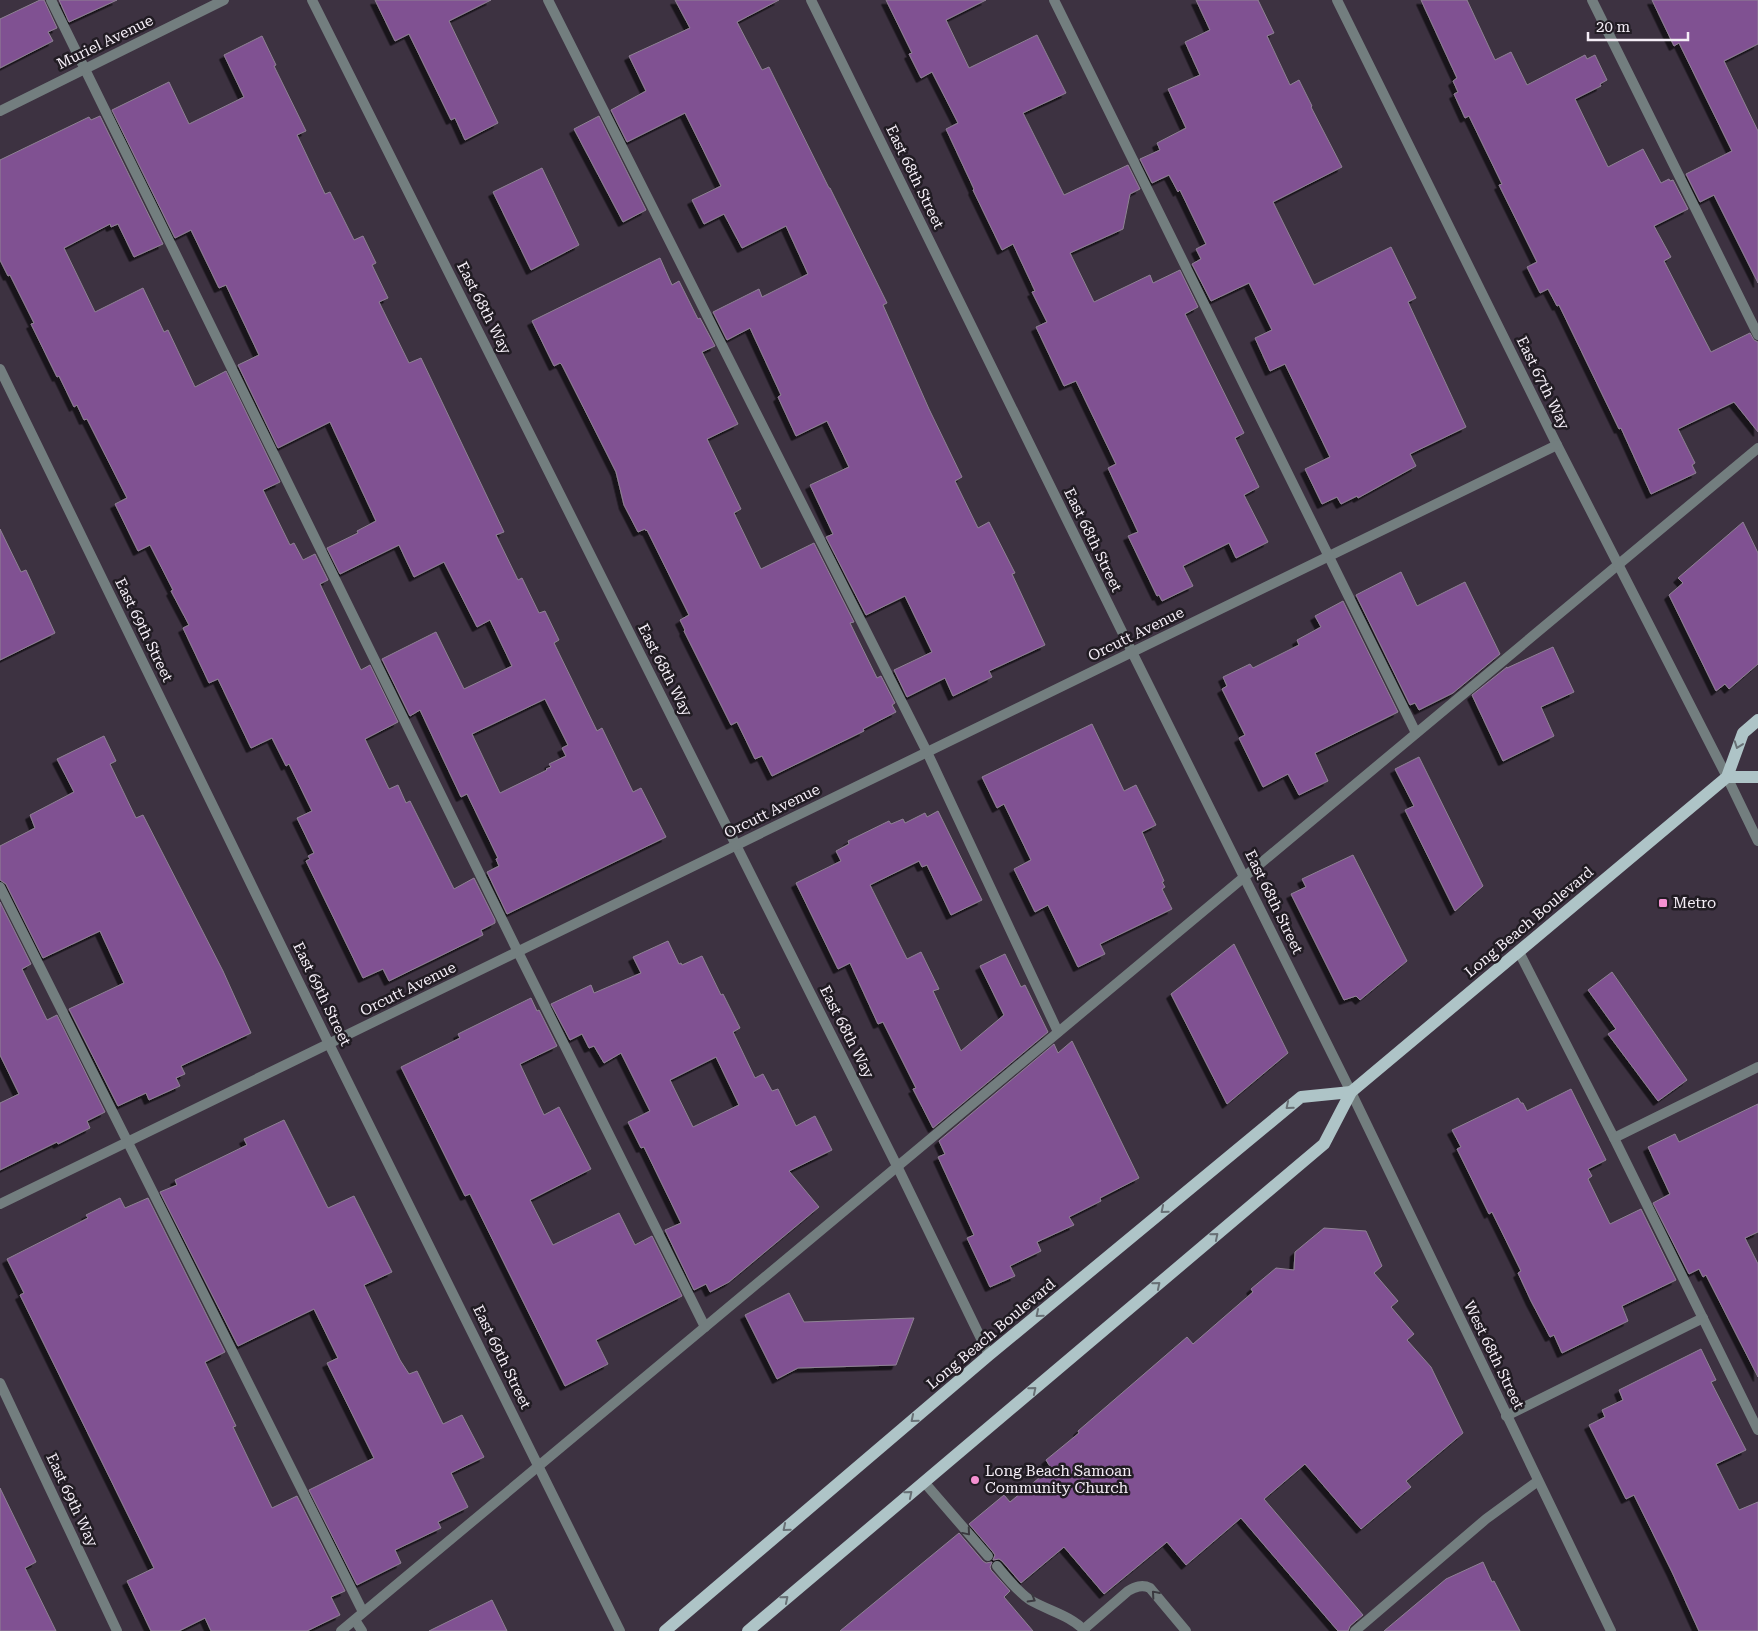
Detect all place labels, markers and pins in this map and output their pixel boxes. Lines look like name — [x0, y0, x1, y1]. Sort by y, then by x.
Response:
place label: Metro — [1673, 894, 1716, 912]
marker: Metro — [1657, 897, 1669, 909]
place label: Long Beach Samoan Community Church — [985, 1462, 1132, 1497]
marker: Long Beach Samoan Community Church — [969, 1474, 981, 1486]

